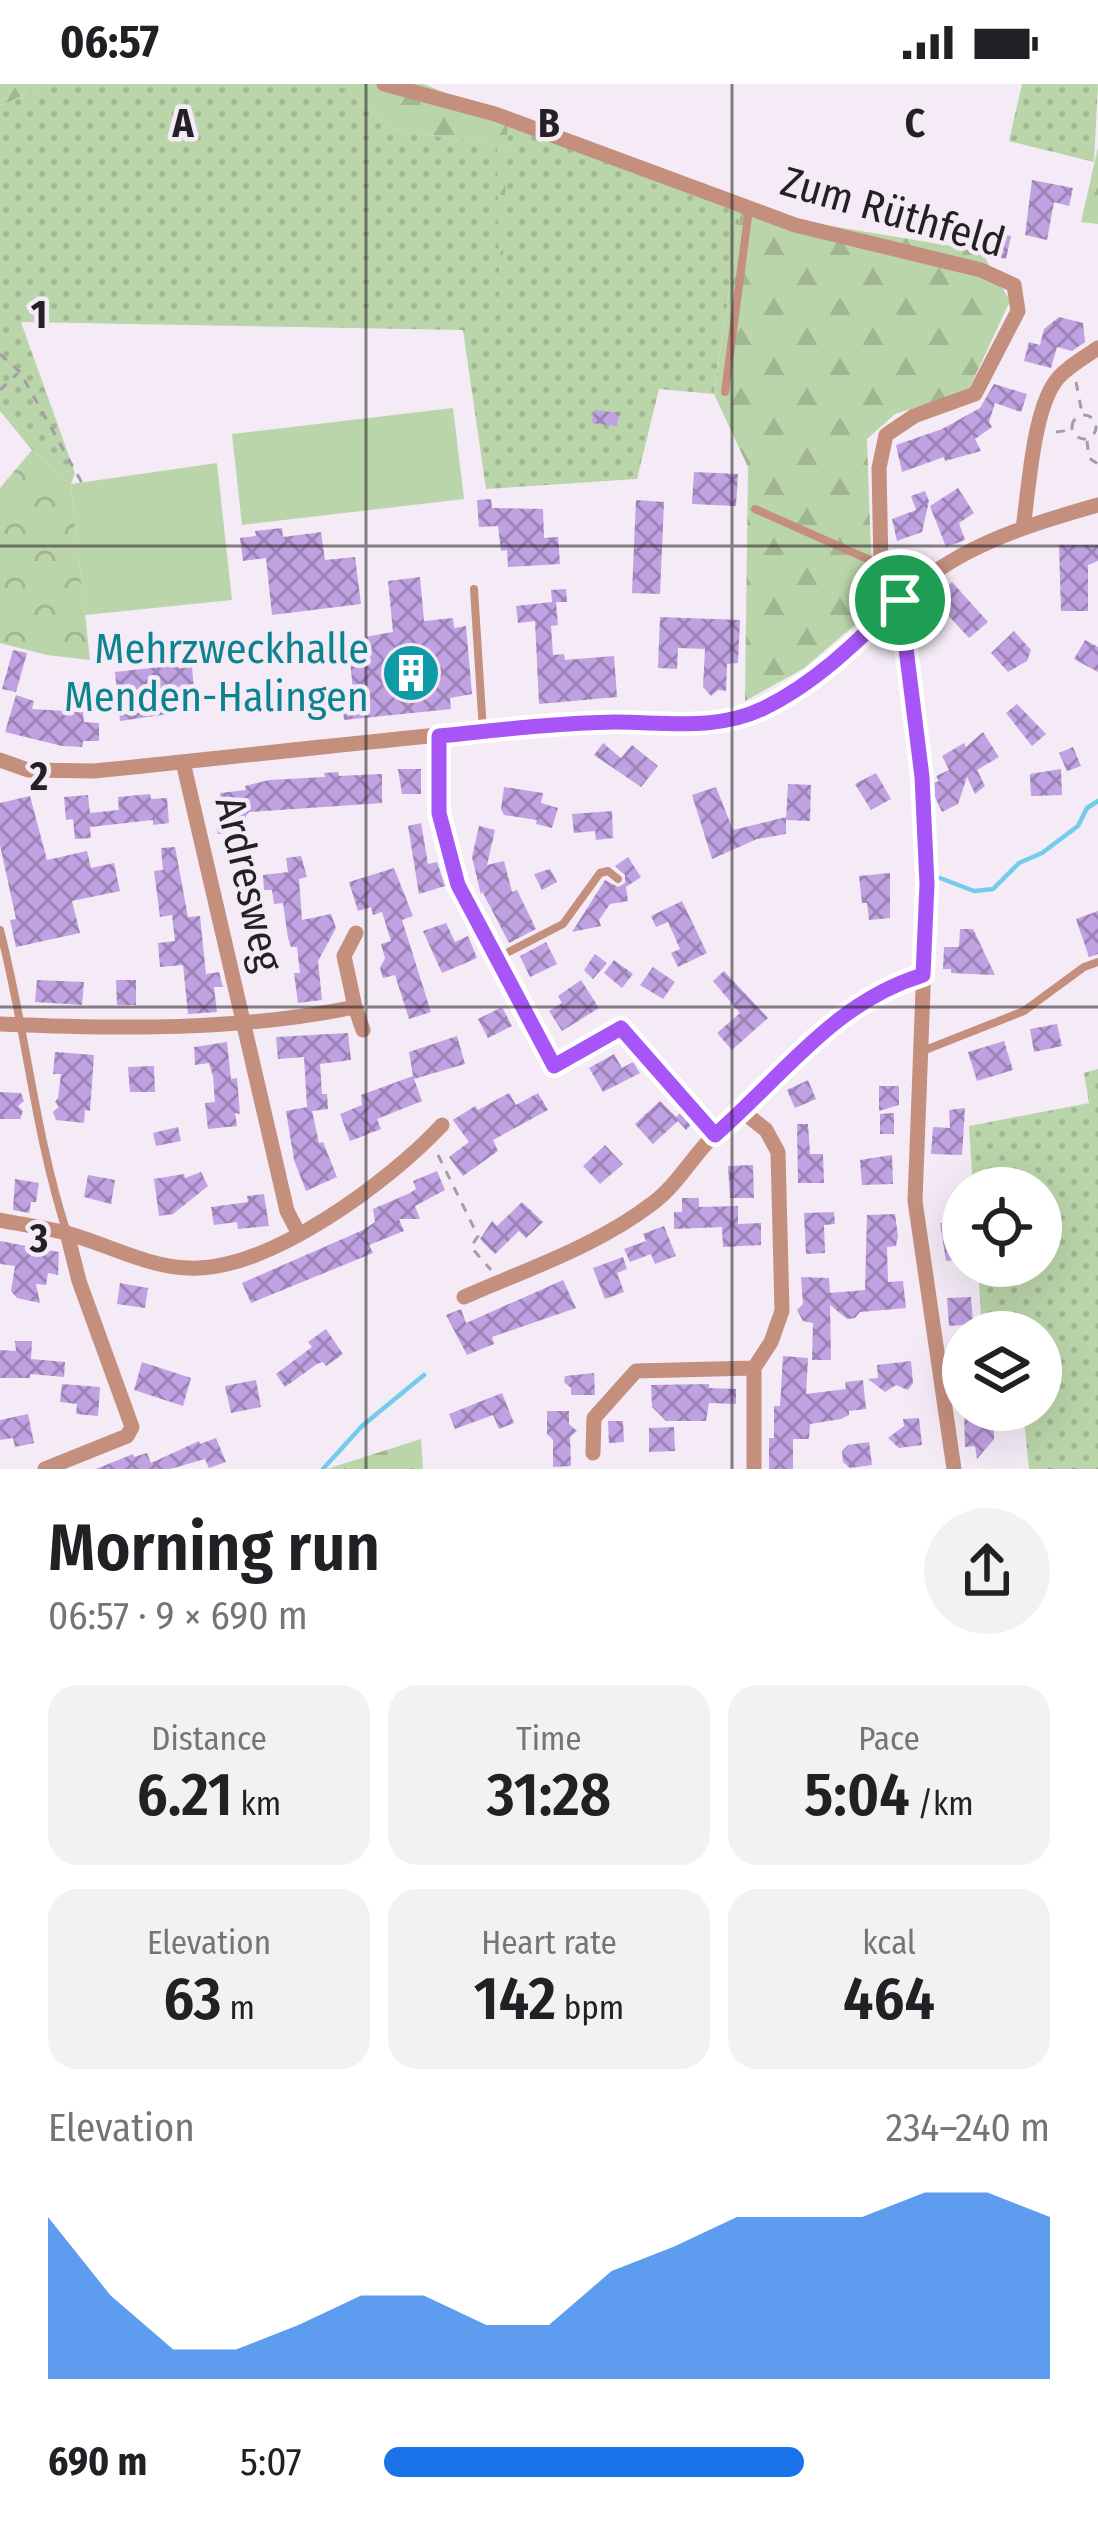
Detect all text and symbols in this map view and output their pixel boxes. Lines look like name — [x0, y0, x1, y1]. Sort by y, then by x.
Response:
text: 06:57 — [60, 15, 159, 69]
text: A — [171, 101, 194, 147]
text: B — [538, 101, 560, 147]
text: C — [905, 101, 926, 147]
street label: Zum Rüthfeld — [775, 156, 1011, 268]
text: 1 — [31, 292, 47, 338]
pin — [849, 549, 951, 651]
icon: arrive — [867, 567, 933, 633]
place label: Mehrzweckhalle Menden-Halingen — [64, 624, 369, 722]
building icon: Mehrzweckhalle Menden-Halingen — [380, 642, 442, 704]
text: 2 — [29, 754, 48, 800]
street label: Ardresweg — [205, 792, 293, 977]
map controls — [942, 1167, 1062, 1431]
button: locate — [942, 1167, 1062, 1287]
text: 3 — [29, 1216, 48, 1262]
button: layers — [942, 1311, 1062, 1431]
text: Morning run — [48, 1508, 380, 1587]
button: share — [924, 1508, 1050, 1634]
text: 06:57 · 9 × 690 m — [48, 1593, 308, 1639]
text: Distance — [151, 1719, 267, 1759]
text: Time — [516, 1719, 582, 1759]
text: Pace — [858, 1719, 920, 1759]
text: 6.21 — [137, 1759, 233, 1831]
text: 31:28 — [487, 1759, 611, 1831]
text: 5:04 — [804, 1759, 910, 1831]
text: km — [233, 1784, 281, 1824]
text: /km — [910, 1784, 974, 1824]
text: Elevation — [147, 1923, 271, 1963]
text: Heart rate — [481, 1923, 617, 1963]
text: kcal — [862, 1923, 916, 1963]
text: 63 — [163, 1963, 222, 2035]
text: 142 — [474, 1963, 556, 2035]
text: 464 — [843, 1963, 935, 2035]
text: m — [222, 1988, 255, 2028]
text: bpm — [556, 1988, 624, 2028]
text: Elevation — [48, 2105, 195, 2151]
text: 234–240 m — [886, 2105, 1050, 2151]
text: 690 m — [48, 2439, 147, 2485]
text: 5:07 — [240, 2439, 302, 2485]

